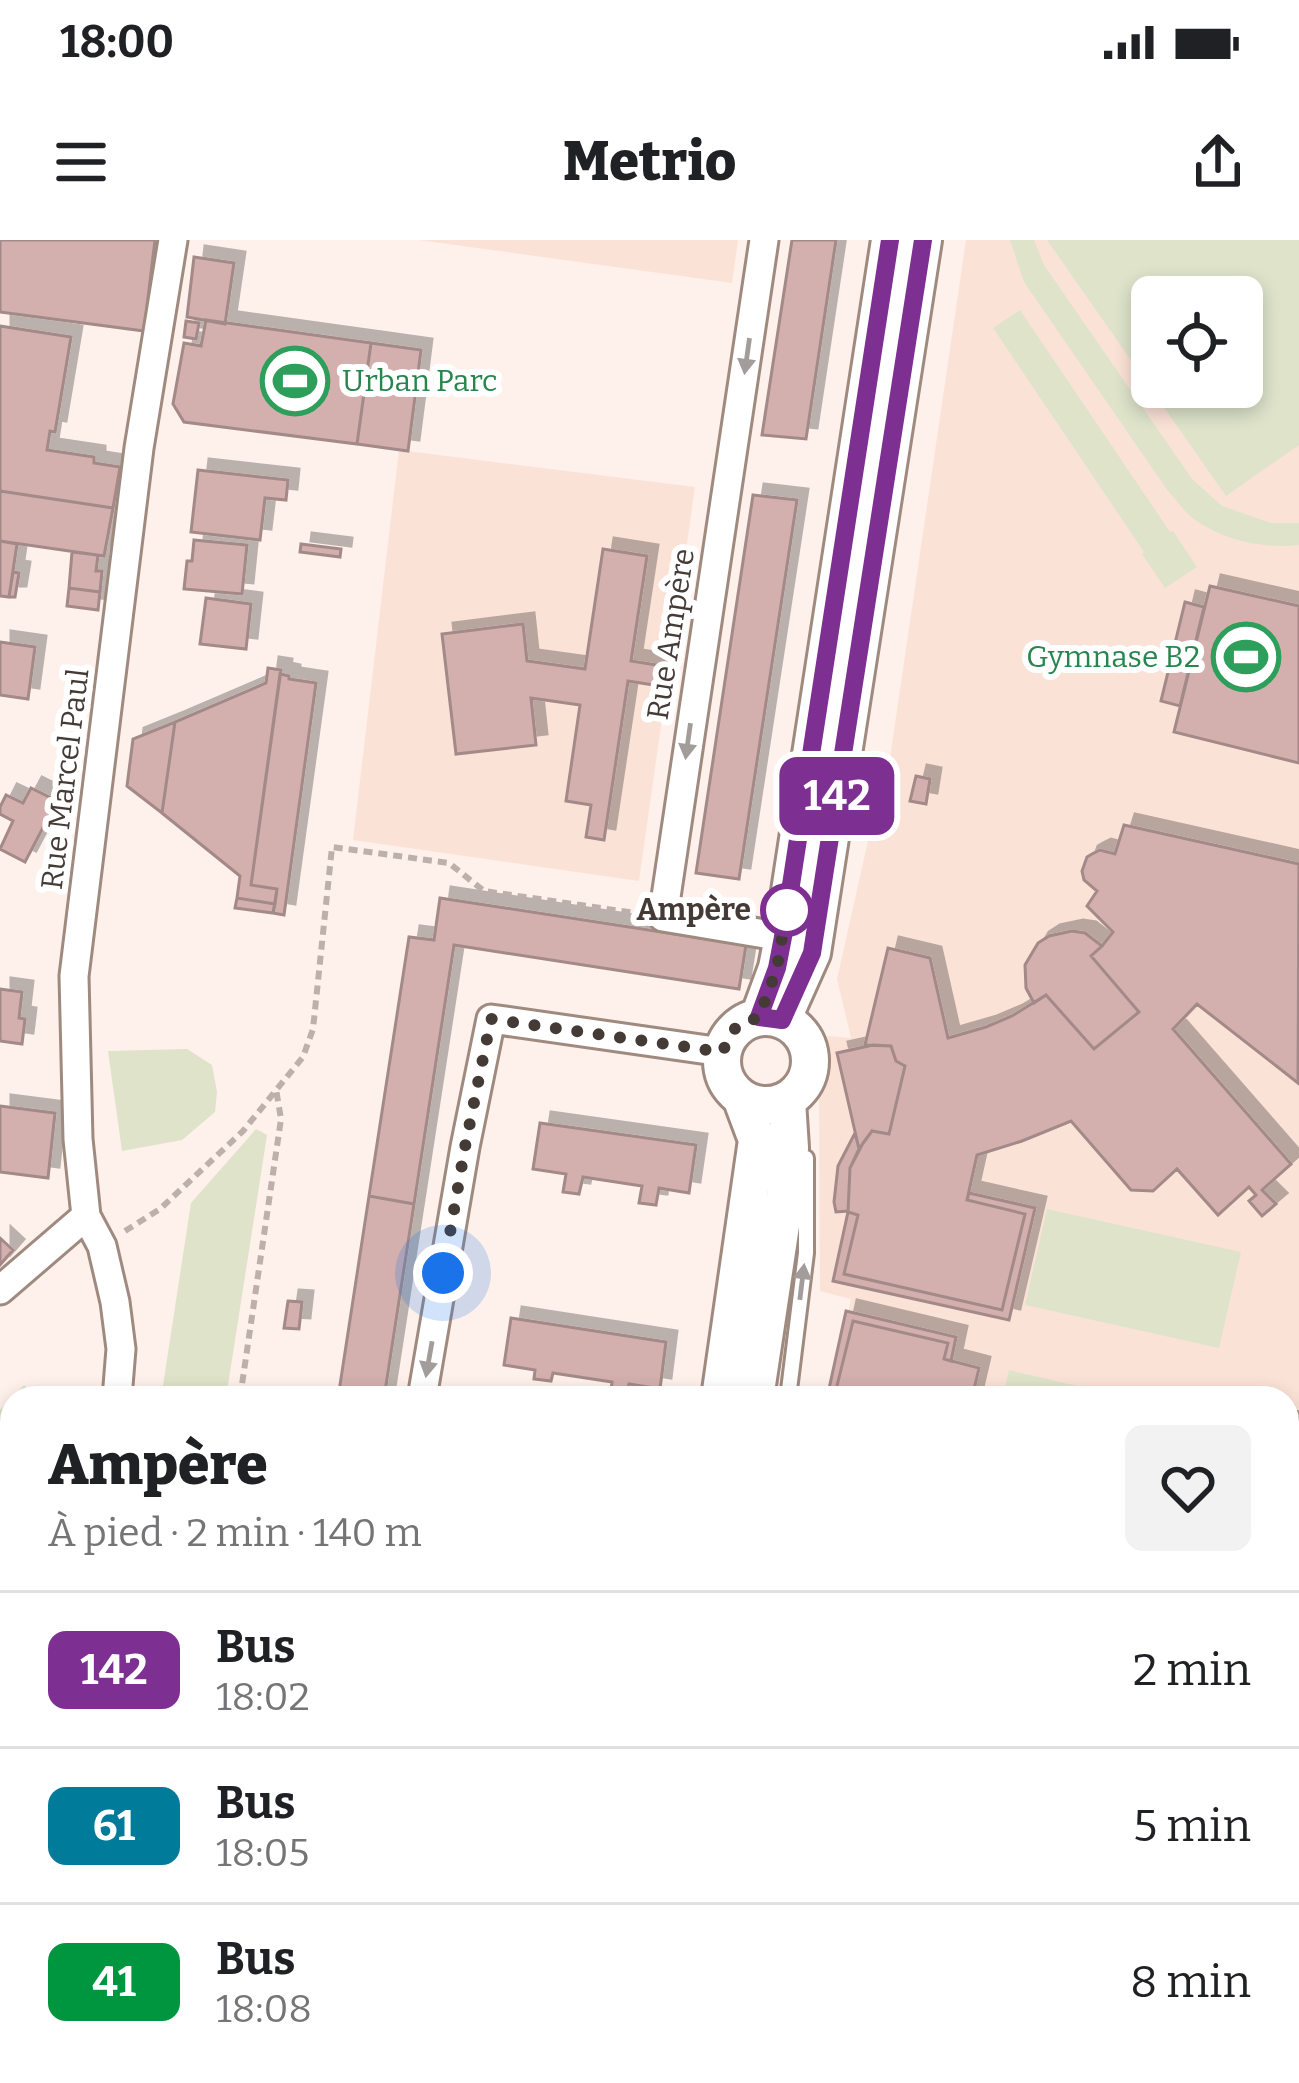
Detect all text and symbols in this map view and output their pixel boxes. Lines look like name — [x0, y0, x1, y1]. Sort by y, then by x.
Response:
text: 18:00 — [60, 15, 174, 69]
icon: menu — [48, 129, 114, 195]
icon: share — [1185, 129, 1251, 195]
text: Metrio — [563, 130, 736, 194]
map controls — [1131, 276, 1263, 408]
button: locate — [1131, 276, 1263, 408]
one-way arrow — [737, 337, 755, 375]
sports icon: Urban Parc — [260, 346, 330, 416]
place label: Urban Parc — [342, 363, 497, 399]
street label: Rue Ampère — [640, 546, 702, 722]
sports icon: Gymnase B2 — [1211, 622, 1281, 692]
place label: Gymnase B2 — [1026, 639, 1200, 675]
street label: Rue Marcel Paul — [34, 667, 96, 891]
one-way arrow — [678, 723, 697, 761]
line badge: 142 — [768, 757, 906, 835]
text: 142 — [803, 771, 871, 821]
marker: Ampère — [762, 885, 812, 935]
place label: Ampère — [636, 892, 751, 928]
your location — [413, 1243, 473, 1303]
one-way arrow — [793, 1263, 812, 1300]
one-way arrow — [419, 1341, 437, 1379]
button: heart — [1125, 1425, 1251, 1551]
text: Ampère — [48, 1431, 268, 1499]
text: À pied · 2 min · 140 m — [48, 1510, 422, 1556]
text: Bus — [216, 1620, 295, 1674]
text: 2 min — [1133, 1643, 1251, 1697]
text: 142 — [80, 1645, 148, 1695]
text: 18:02 — [216, 1674, 310, 1720]
text: Bus — [216, 1776, 295, 1830]
text: 5 min — [1133, 1799, 1251, 1853]
text: 61 — [93, 1801, 135, 1851]
text: 18:05 — [216, 1830, 309, 1876]
text: Bus — [216, 1932, 295, 1986]
text: 8 min — [1130, 1955, 1251, 2009]
text: 41 — [92, 1957, 136, 2007]
text: 18:08 — [216, 1986, 312, 2032]

